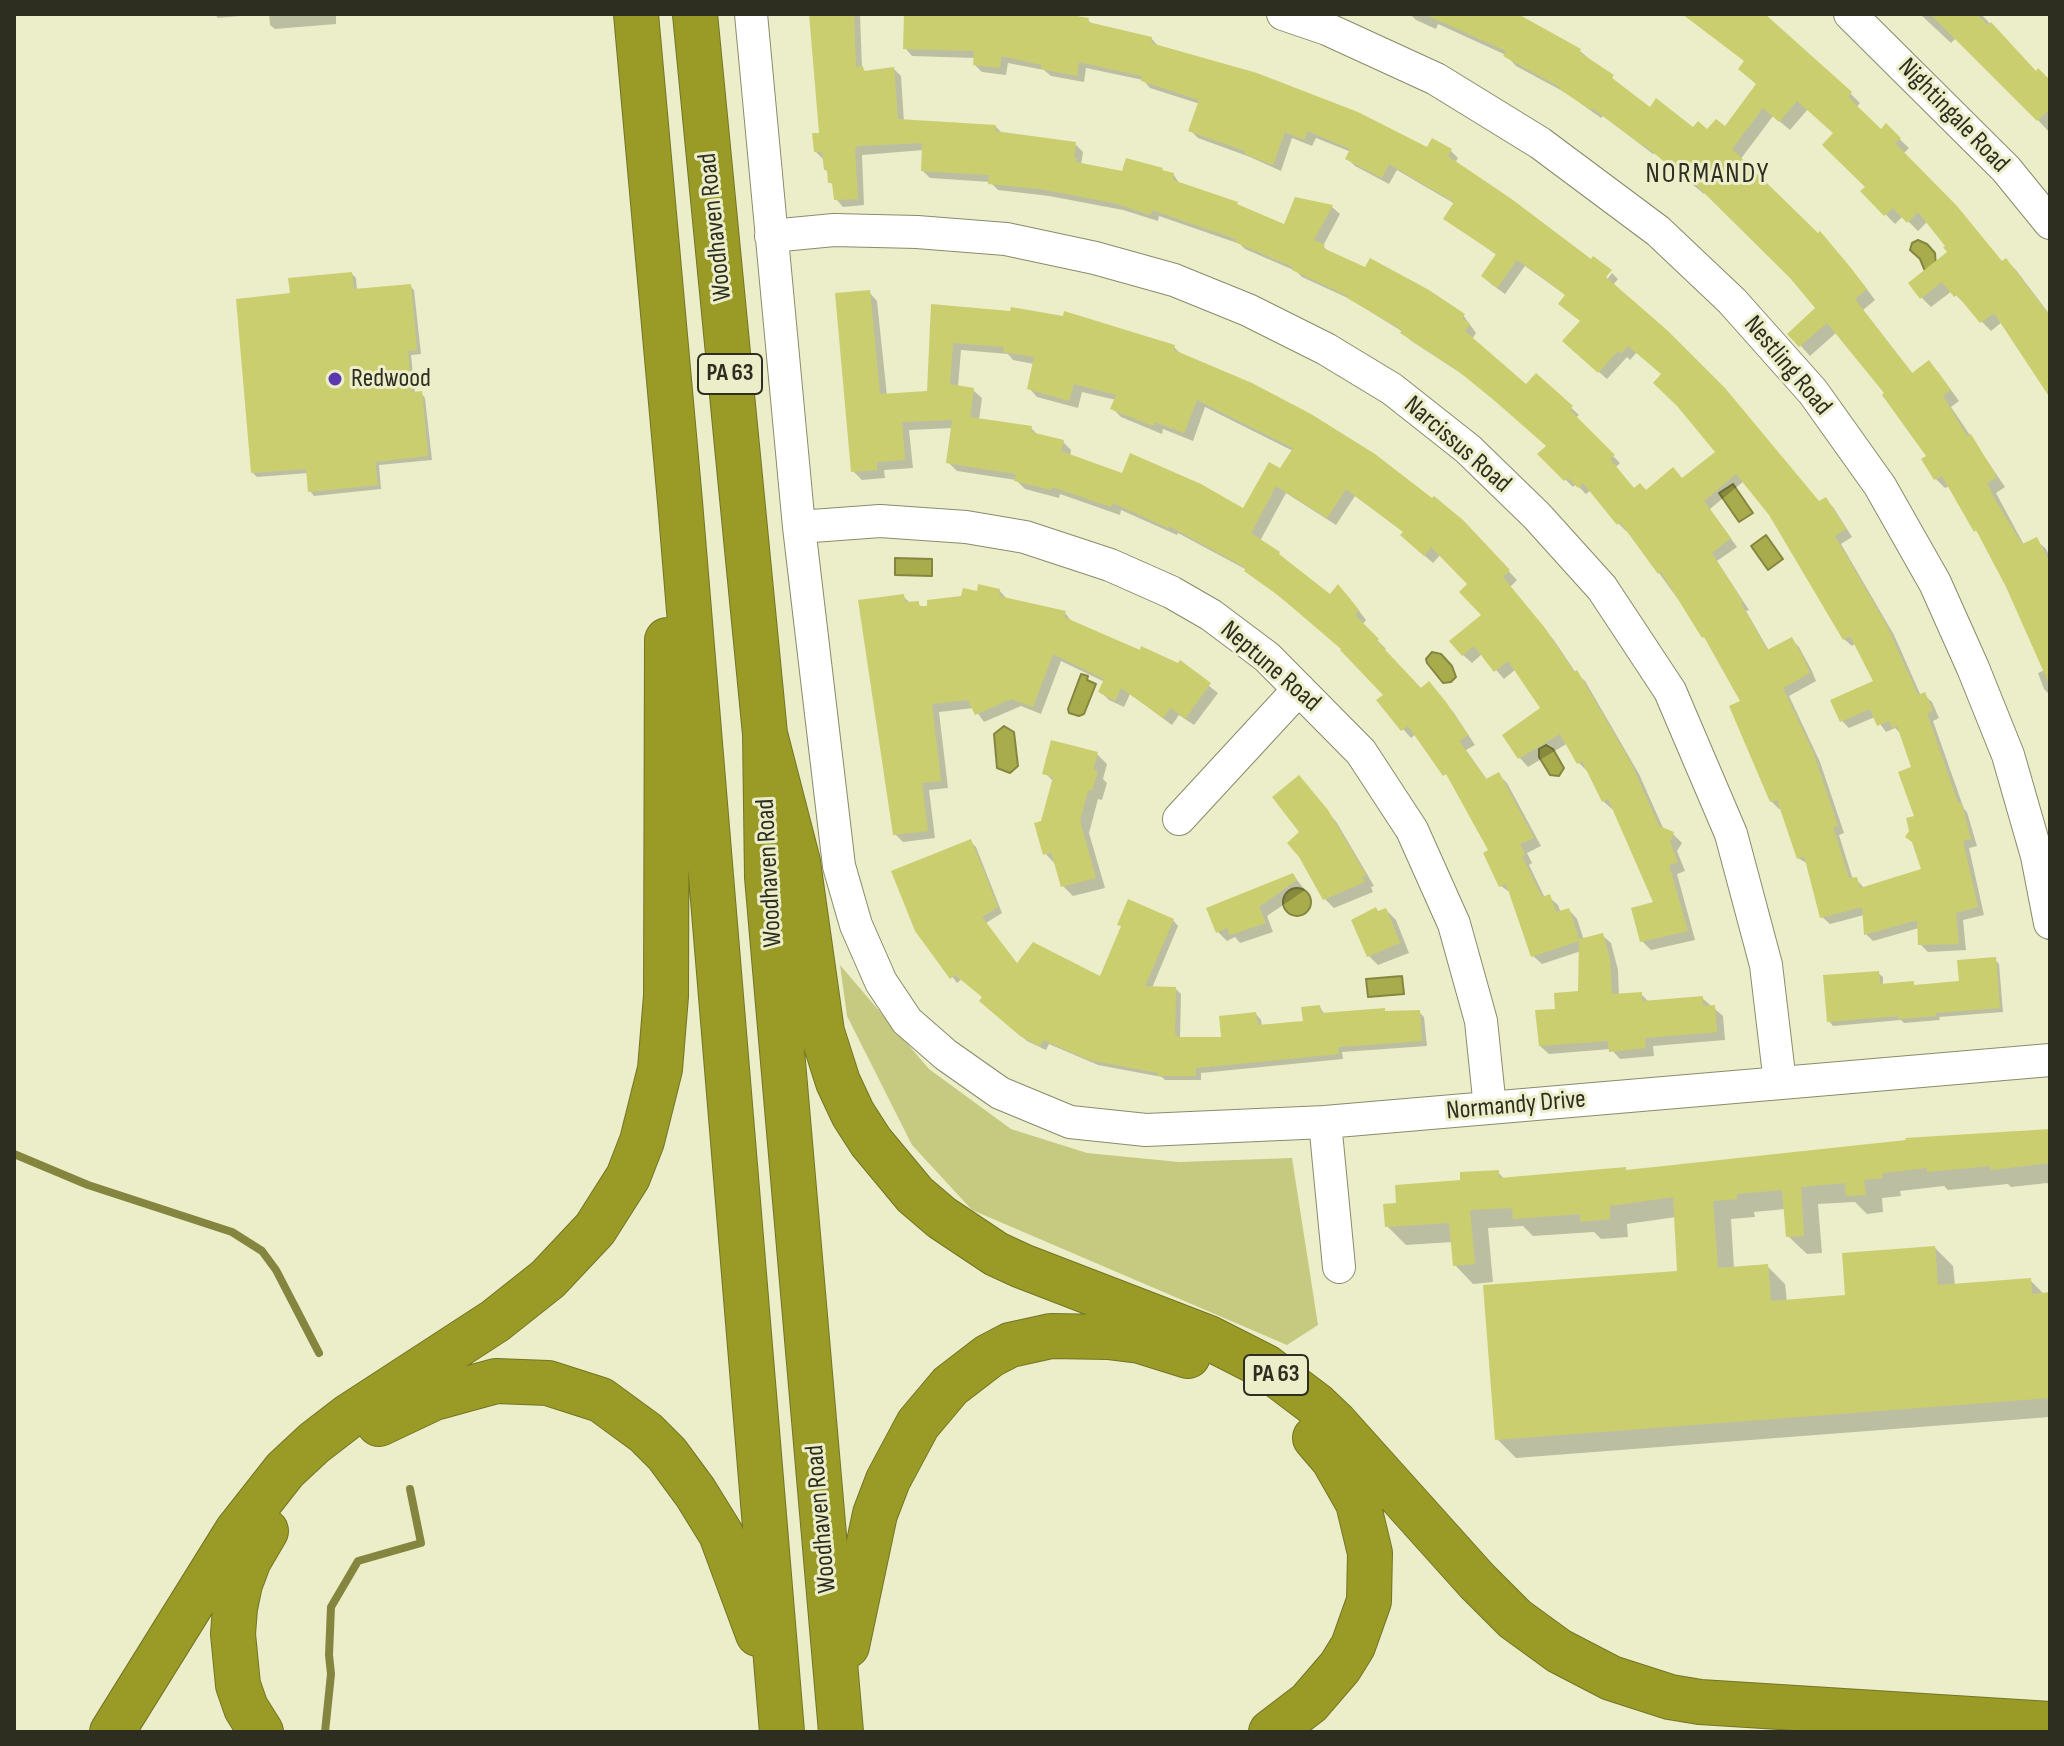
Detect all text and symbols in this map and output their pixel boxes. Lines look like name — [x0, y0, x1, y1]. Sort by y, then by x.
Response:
street label: Nightingale Road — [1891, 52, 2015, 180]
street label: Woodhaven Road — [693, 151, 739, 303]
district label: NORMANDY — [1646, 158, 1770, 192]
street label: Nestling Road — [1736, 310, 1838, 422]
road number: PA 63 — [698, 354, 762, 394]
place label: Redwood — [351, 363, 431, 395]
marker: Redwood — [326, 370, 344, 388]
street label: Narcissus Road — [1397, 390, 1517, 500]
street label: Neptune Road — [1214, 615, 1326, 719]
street label: Woodhaven Road — [751, 798, 789, 948]
street label: Normandy Drive — [1445, 1084, 1587, 1128]
road number: PA 63 — [1244, 1355, 1308, 1395]
street label: Woodhaven Road — [800, 1444, 844, 1594]

